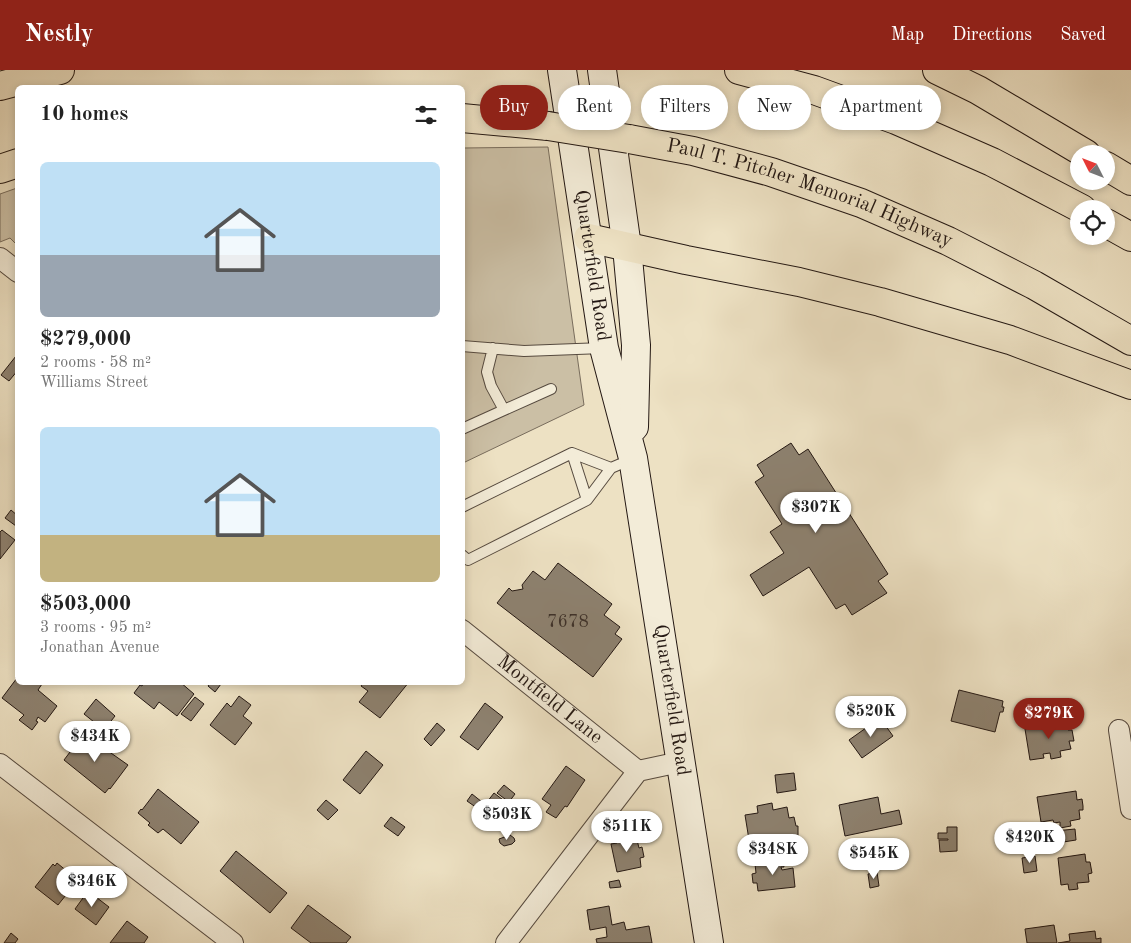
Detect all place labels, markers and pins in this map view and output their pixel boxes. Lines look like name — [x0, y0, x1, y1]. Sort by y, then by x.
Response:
pin: $307K — [781, 492, 851, 534]
pin: $520K — [836, 696, 906, 738]
pin: $279K — [1014, 698, 1084, 740]
pin: $434K — [60, 720, 130, 763]
pin: $503K — [472, 798, 542, 841]
pin: $511K — [592, 810, 662, 853]
pin: $420K — [995, 822, 1065, 864]
pin: $348K — [738, 834, 808, 876]
pin: $545K — [839, 838, 909, 880]
pin: $346K — [57, 866, 127, 908]

